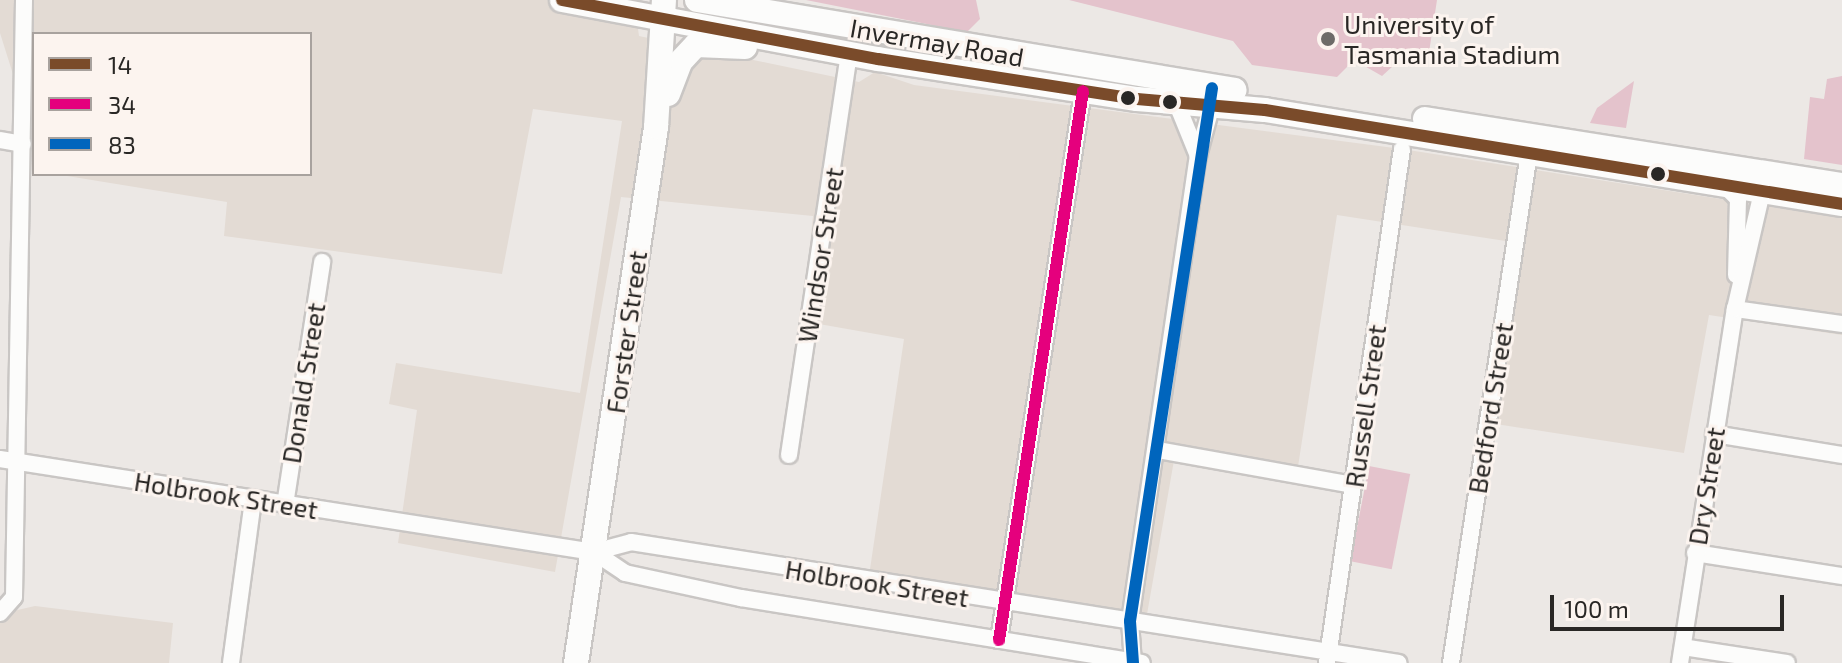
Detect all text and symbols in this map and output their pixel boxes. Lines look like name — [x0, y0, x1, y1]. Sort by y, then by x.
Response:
place label: University of Tasmania Stadium — [1344, 8, 1560, 70]
street label: Invermay Road — [847, 11, 1027, 73]
marker: University of Tasmania Stadium — [1319, 30, 1337, 48]
legend — [32, 32, 312, 176]
text: 14 — [108, 50, 132, 79]
text: 34 — [108, 90, 136, 119]
unlabelled marker — [1120, 90, 1136, 106]
unlabelled marker — [1162, 94, 1178, 110]
text: 83 — [108, 130, 136, 159]
street label: Windsor Street — [791, 165, 849, 345]
unlabelled marker — [1650, 166, 1666, 182]
street label: Forster Street — [599, 248, 653, 416]
street label: Donald Street — [275, 301, 331, 465]
street label: Bedford Street — [1461, 320, 1519, 496]
street label: Russell Street — [1338, 322, 1392, 490]
street label: Dry Street — [1681, 425, 1731, 547]
street label: Holbrook Street — [132, 465, 320, 525]
street label: Holbrook Street — [783, 553, 971, 613]
scale bar — [1554, 579, 1788, 629]
text: 100 m — [1564, 594, 1629, 623]

